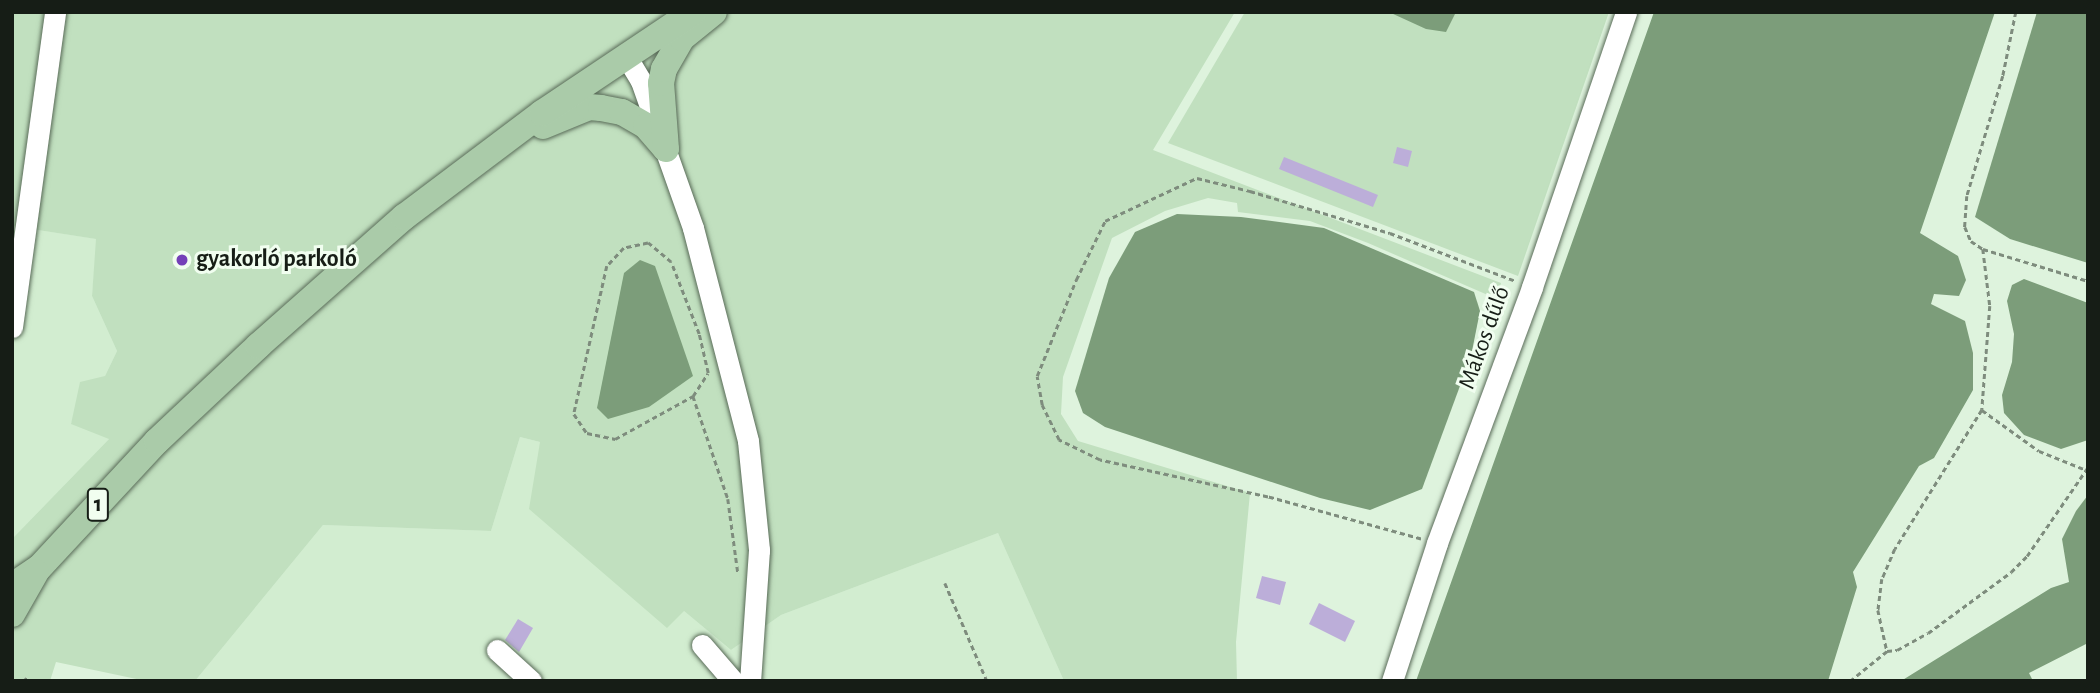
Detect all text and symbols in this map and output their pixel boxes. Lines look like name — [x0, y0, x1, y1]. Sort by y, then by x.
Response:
place label: gyakorló parkoló — [196, 246, 357, 274]
marker: gyakorló parkoló — [174, 252, 190, 268]
street label: Mákos dűlő — [1453, 283, 1517, 393]
road number: 1 — [86, 485, 110, 524]

